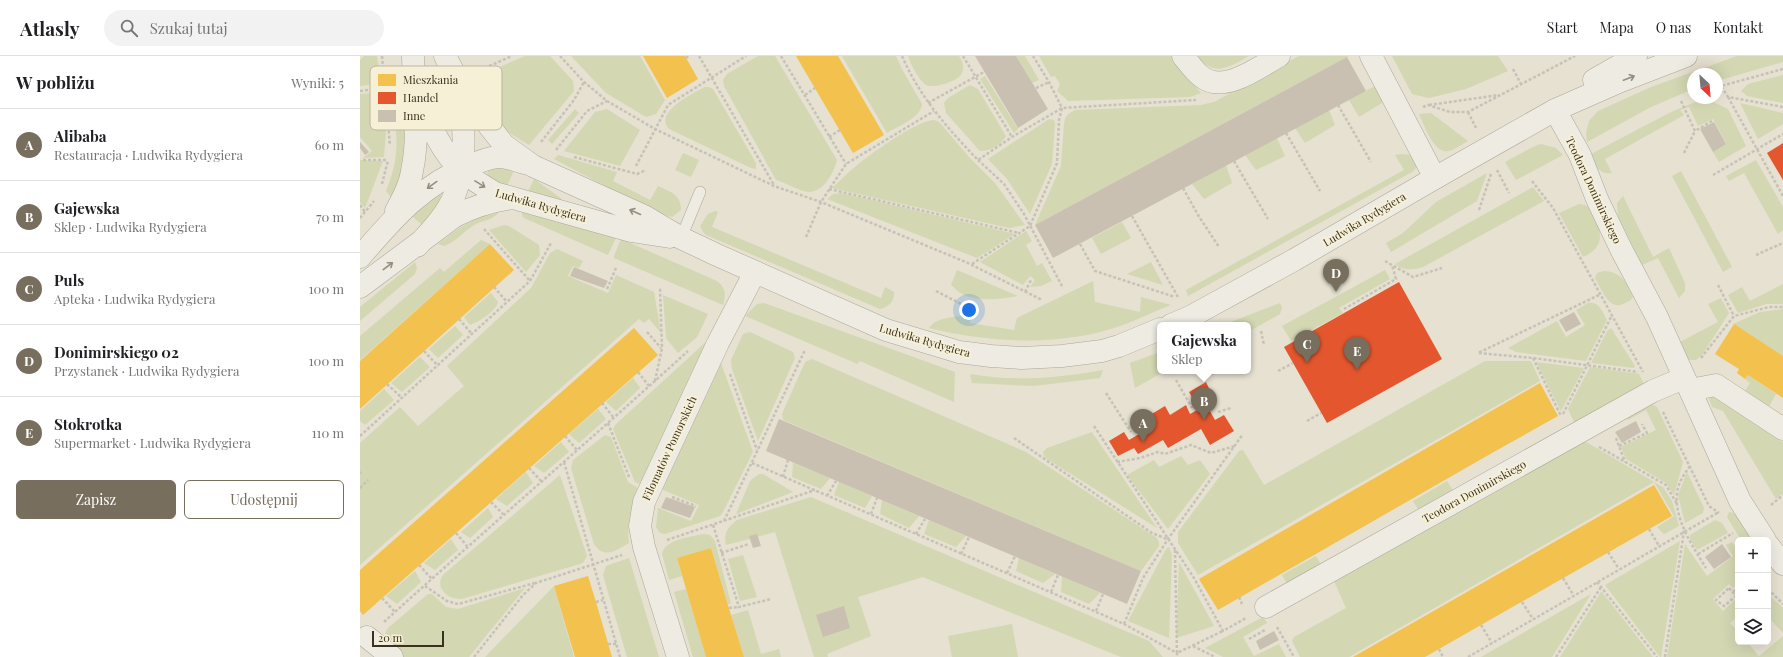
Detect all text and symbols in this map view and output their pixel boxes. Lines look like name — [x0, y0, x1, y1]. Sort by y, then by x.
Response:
search box — [104, 10, 384, 46]
text: Atlasly — [20, 15, 80, 41]
icon: search — [118, 17, 140, 39]
text: Szukaj tutaj — [150, 18, 228, 38]
text: Start — [1547, 18, 1578, 37]
text: Mapa — [1600, 18, 1634, 37]
text: O nas — [1656, 18, 1691, 37]
text: Kontakt — [1713, 18, 1763, 37]
legend — [370, 66, 502, 130]
north arrow — [1687, 68, 1723, 104]
text: W pobliżu — [16, 71, 95, 93]
text: Mieszkania — [403, 72, 459, 87]
one-way arrow — [1623, 73, 1635, 81]
text: Wyniki: 5 — [291, 74, 344, 91]
text: Handel — [403, 90, 438, 105]
text: Inne — [403, 108, 426, 123]
text: Alibaba — [54, 126, 107, 146]
street label: Teodora Donimirskiego — [1563, 134, 1625, 246]
text: A — [25, 136, 33, 153]
text: 60 m — [315, 136, 344, 153]
text: Restauracja · Ludwika Rydygiera — [54, 146, 243, 163]
one-way arrow — [474, 180, 486, 188]
one-way arrow — [426, 181, 437, 189]
street label: Ludwika Rydygiera — [494, 185, 589, 225]
street label: Ludwika Rydygiera — [1320, 188, 1409, 250]
text: Gajewska — [54, 198, 120, 218]
text: B — [25, 208, 33, 225]
text: 70 m — [316, 208, 344, 225]
one-way arrow — [629, 208, 641, 215]
text: Sklep · Ludwika Rydygiera — [54, 218, 207, 235]
pin: D — [1323, 259, 1349, 292]
one-way arrow — [383, 262, 394, 271]
text: Puls — [54, 270, 84, 290]
text: C — [24, 280, 34, 297]
text: 100 m — [309, 280, 344, 297]
text: Apteka · Ludwika Rydygiera — [54, 290, 216, 307]
your location — [959, 300, 979, 320]
street label: Ludwika Rydygiera — [878, 320, 973, 360]
popup — [1157, 322, 1251, 374]
text: Gajewska — [1171, 330, 1237, 350]
pin: C — [1294, 330, 1320, 363]
pin: E — [1344, 337, 1370, 370]
text: Donimirskiego 02 — [54, 342, 179, 362]
text: Sklep — [1171, 350, 1203, 367]
text: D — [24, 352, 34, 369]
text: 100 m — [309, 352, 344, 369]
text: Przystanek · Ludwika Rydygiera — [54, 362, 239, 379]
pin: B — [1191, 387, 1217, 420]
street label: Filomatów Pomorskich — [638, 393, 700, 503]
pin: A — [1130, 409, 1156, 442]
text: Stokrotka — [54, 414, 122, 434]
text: E — [25, 424, 33, 441]
text: 110 m — [312, 424, 344, 441]
text: Supermarket · Ludwika Rydygiera — [54, 434, 251, 451]
street label: Teodora Donimirskiego — [1419, 456, 1529, 526]
button: Zapisz — [16, 480, 176, 519]
button: Udostępnij — [184, 480, 344, 519]
map controls — [1735, 537, 1771, 645]
button: + — [1735, 537, 1771, 573]
button: − — [1735, 573, 1771, 609]
button: layers — [1735, 609, 1771, 645]
scale bar — [372, 629, 444, 648]
text: 20 m — [378, 630, 402, 645]

